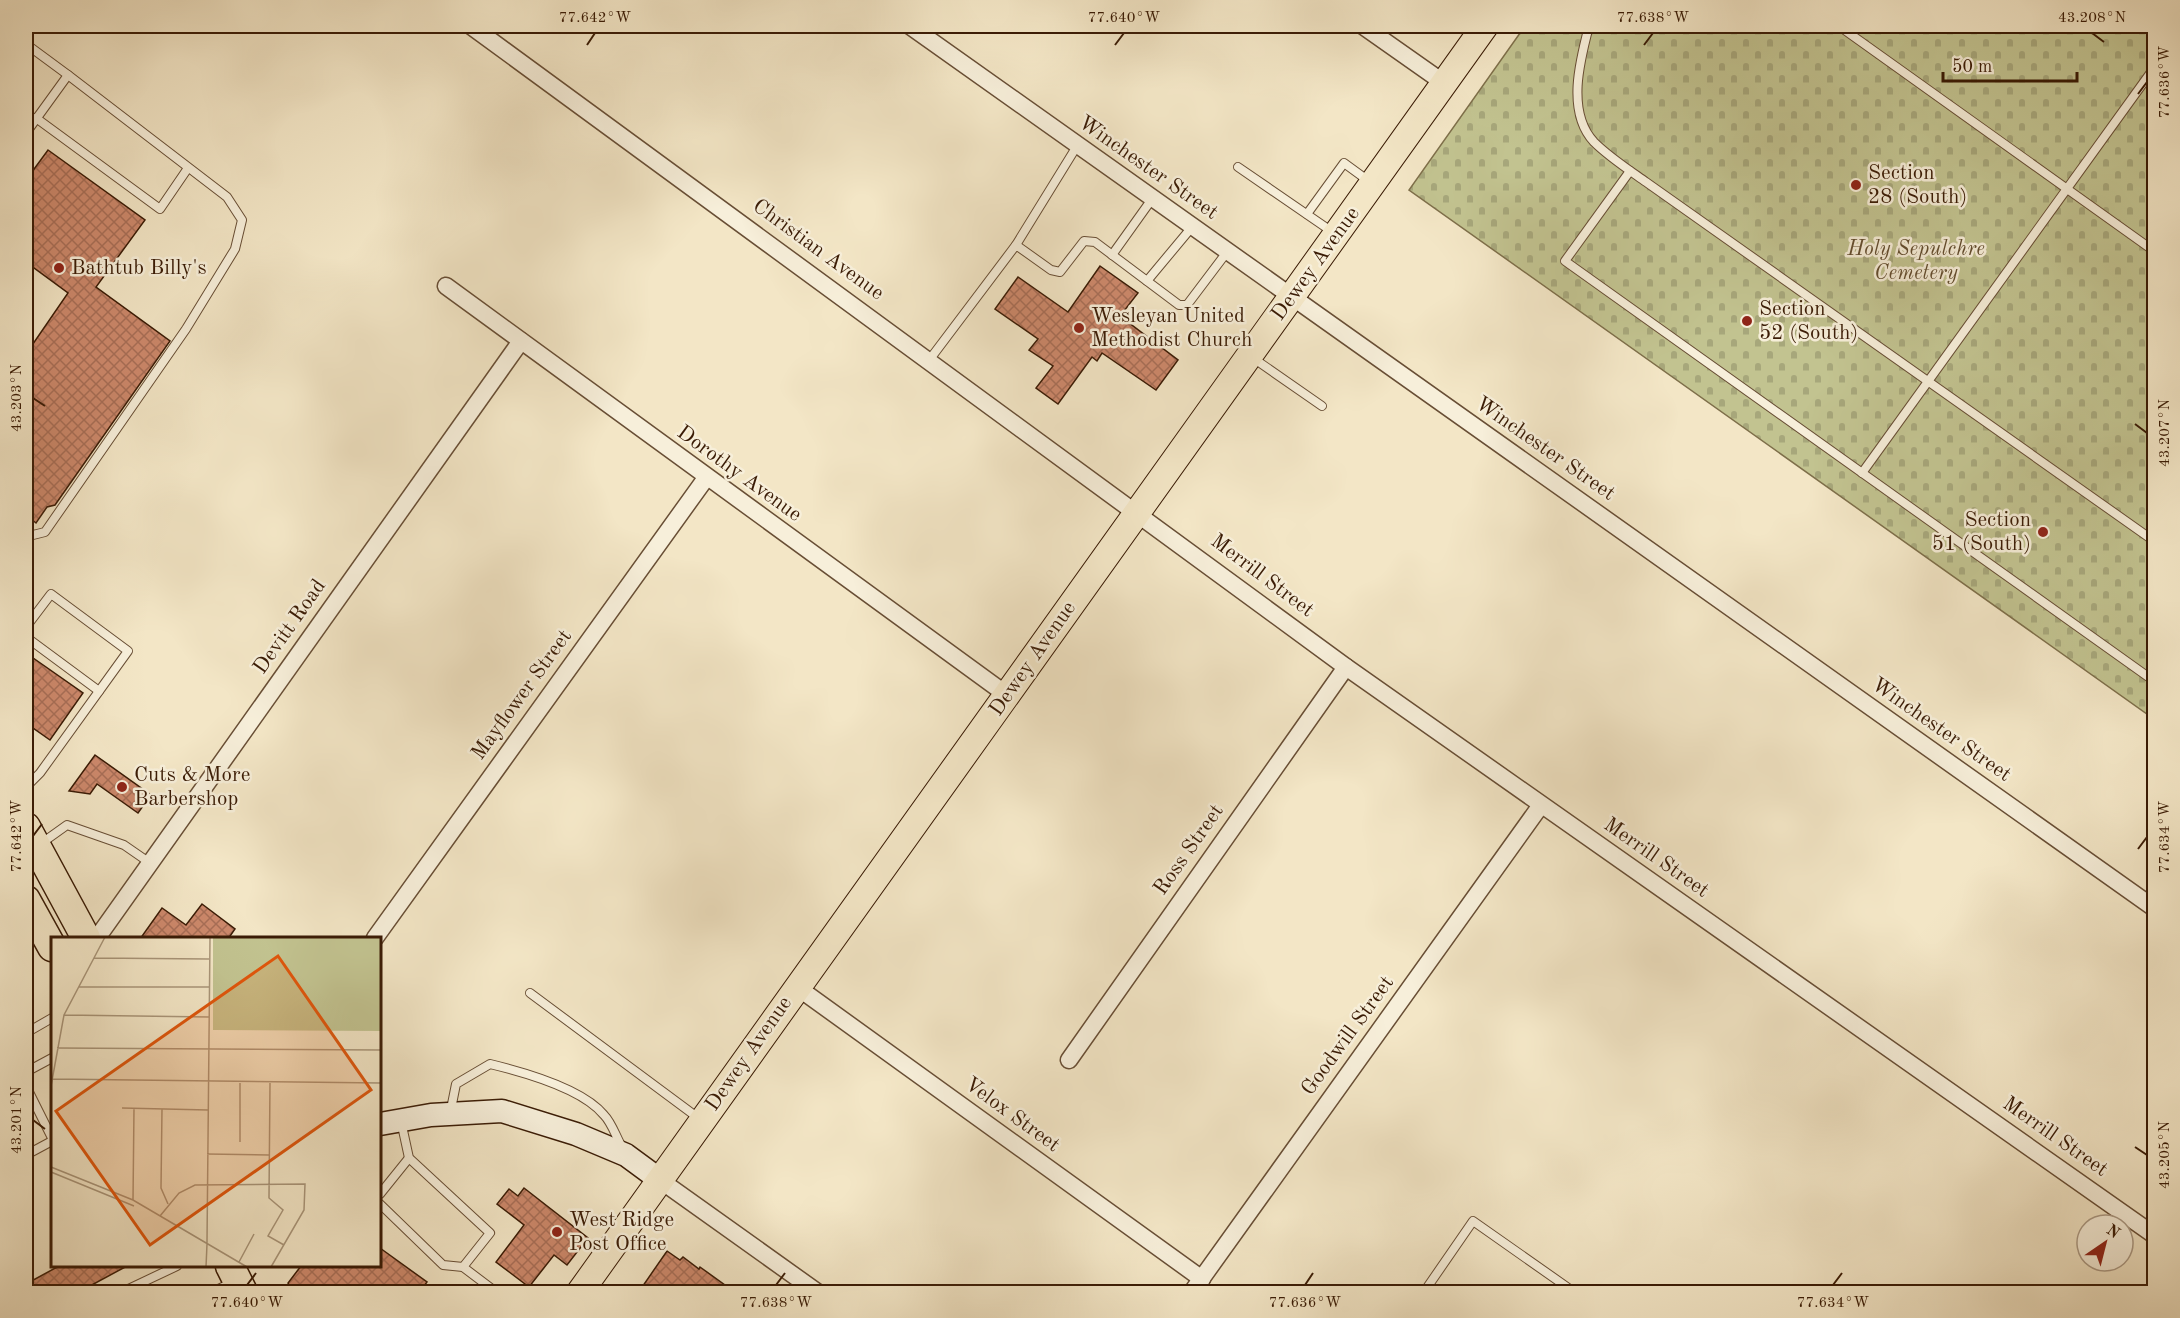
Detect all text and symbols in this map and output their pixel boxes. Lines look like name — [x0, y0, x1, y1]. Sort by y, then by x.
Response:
text: 77.642°W — [559, 11, 631, 26]
text: 77.640°W — [1088, 11, 1160, 26]
text: 77.638°W — [1617, 11, 1689, 26]
text: 43.208°N — [2058, 11, 2126, 26]
scale bar — [1943, 45, 2076, 83]
text: 77.636°W — [2158, 46, 2173, 118]
text: 50 m — [1952, 58, 1992, 76]
street label: Winchester Street — [1074, 112, 1222, 224]
place label: Section 28 (South) — [1868, 163, 1967, 208]
marker: Section 28 (South) — [1849, 178, 1863, 192]
street label: Christian Avenue — [749, 196, 887, 304]
street label: Dewey Avenue — [1268, 203, 1364, 325]
park label: Holy Sepulchre Cemetery — [1846, 239, 1985, 284]
place label: Bathtub Billy's — [71, 258, 207, 279]
marker: Bathtub Billy's — [52, 261, 66, 275]
place label: Section 52 (South) — [1759, 299, 1858, 344]
place label: Wesleyan United Methodist Church — [1091, 306, 1252, 351]
marker: Section 52 (South) — [1740, 314, 1754, 328]
marker: Wesleyan United Methodist Church — [1072, 321, 1086, 335]
text: 43.203°N — [10, 364, 25, 432]
street label: Winchester Street — [1471, 393, 1619, 505]
text: 43.207°N — [2158, 399, 2173, 467]
street label: Dorothy Avenue — [673, 422, 805, 526]
place label: Section 51 (South) — [1932, 510, 2031, 555]
marker: Section 51 (South) — [2036, 525, 2050, 539]
street label: Merrill Street — [1207, 531, 1317, 621]
street label: Devitt Road — [250, 576, 330, 678]
street label: Dewey Avenue — [986, 598, 1080, 720]
street label: Mayflower Street — [468, 626, 576, 764]
street label: Winchester Street — [1867, 674, 2015, 786]
place label: Cuts & More Barbershop — [134, 765, 250, 810]
marker: Cuts & More Barbershop — [115, 780, 129, 794]
text: 77.642°W — [10, 800, 25, 872]
street label: Ross Street — [1150, 801, 1228, 899]
text: 77.634°W — [2158, 801, 2173, 873]
street label: Merrill Street — [1600, 814, 1712, 902]
inset map — [51, 937, 381, 1267]
street label: Goodwill Street — [1298, 972, 1398, 1100]
street label: Dewey Avenue — [702, 993, 796, 1115]
street label: Velox Street — [961, 1074, 1063, 1156]
text: 43.201°N — [10, 1086, 25, 1154]
street label: Merrill Street — [1999, 1093, 2111, 1181]
text: 43.205°N — [2158, 1121, 2173, 1189]
place label: West Ridge Post Office — [569, 1210, 674, 1255]
north arrow — [2075, 1213, 2135, 1273]
text: N — [2103, 1222, 2123, 1243]
marker: West Ridge Post Office — [550, 1225, 564, 1239]
text: 77.640°W — [211, 1296, 283, 1311]
text: 77.638°W — [740, 1296, 812, 1311]
text: 77.636°W — [1269, 1296, 1341, 1311]
text: 77.634°W — [1797, 1296, 1869, 1311]

